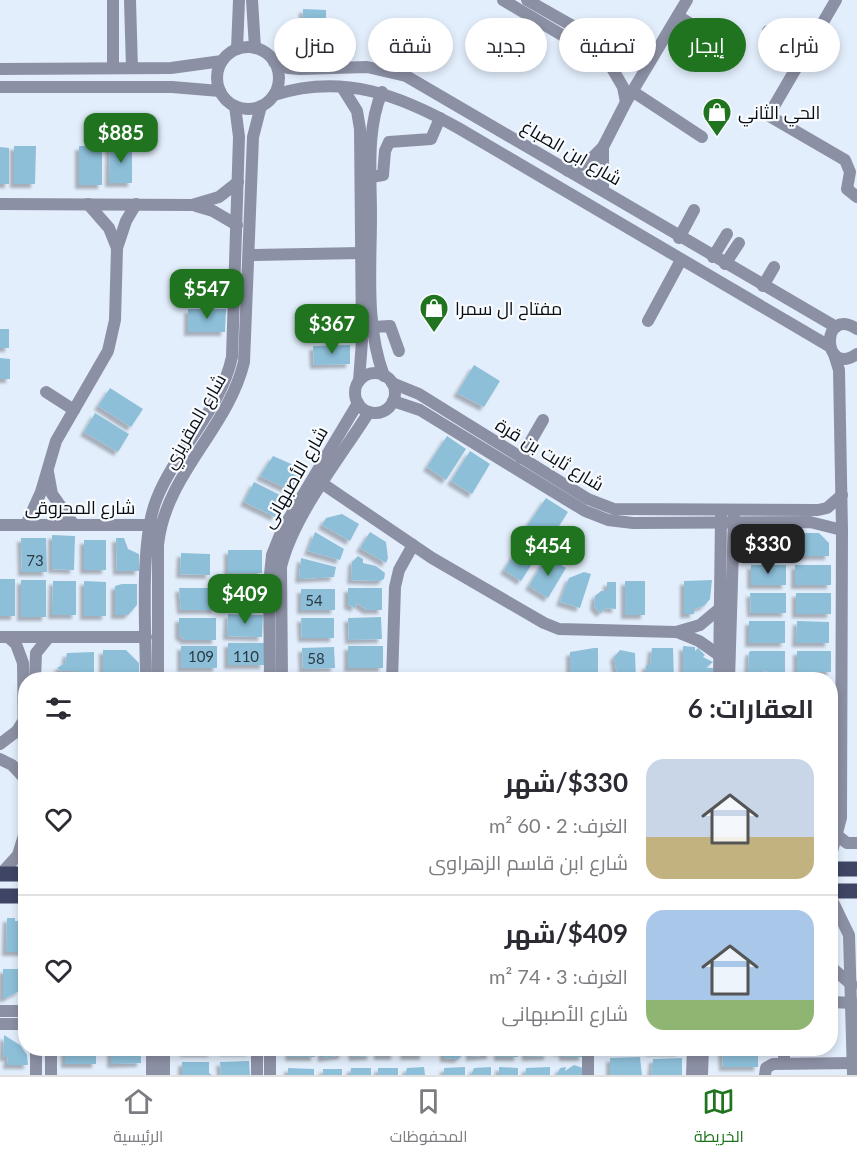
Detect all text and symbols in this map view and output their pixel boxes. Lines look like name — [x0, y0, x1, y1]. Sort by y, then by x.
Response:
chip: منزل — [274, 18, 356, 72]
chip: شقة — [368, 18, 453, 72]
chip: جديد — [465, 18, 547, 72]
chip: تصفية — [559, 18, 656, 72]
chip: إيجار — [668, 18, 746, 72]
chip: شراء — [758, 18, 840, 72]
shop icon: الحي الثاني — [701, 96, 733, 138]
place label: الحي الثاني — [738, 101, 820, 127]
pin: $885 — [85, 113, 157, 164]
street label: شارع ابن الصباغ — [517, 114, 626, 191]
text: $885 — [98, 120, 144, 144]
pin: $547 — [171, 269, 243, 320]
text: $547 — [184, 276, 230, 300]
shop icon: مفتاح ال سمرا — [418, 292, 450, 334]
place label: مفتاح ال سمرا — [455, 297, 562, 321]
pin: $367 — [296, 304, 368, 355]
text: $367 — [309, 311, 355, 335]
street label: شارع المقريزي — [158, 370, 234, 474]
street label: شارع ثابت بن قرة — [491, 413, 608, 497]
street label: شارع الأصبهانى — [256, 422, 334, 533]
street label: شارع المحروقى — [25, 496, 135, 520]
pin: $330 — [732, 524, 804, 575]
pin: $454 — [512, 526, 584, 577]
text: $330 — [745, 531, 791, 555]
text: $454 — [525, 533, 571, 557]
house number: 73 — [26, 551, 44, 569]
pin: $409 — [209, 574, 281, 625]
text: $409 — [222, 581, 268, 605]
house number: 54 — [305, 591, 323, 609]
house number: 109 — [188, 647, 214, 665]
house number: 110 — [233, 647, 259, 665]
house number: 58 — [307, 649, 325, 667]
icon: filters — [42, 692, 75, 725]
text: العقارات: 6 — [688, 692, 814, 724]
text: $330/شهر — [505, 766, 628, 798]
icon: home — [694, 783, 766, 855]
icon: heart — [42, 803, 75, 836]
text: الغرف: 2 · 60 m² — [489, 813, 628, 837]
text: شارع ابن قاسم الزهراوى — [428, 850, 628, 874]
text: $409/شهر — [505, 917, 628, 949]
icon: home — [694, 934, 766, 1006]
icon: heart — [42, 954, 75, 987]
text: الغرف: 3 · 74 m² — [489, 964, 628, 988]
text: شارع الأصبهانى — [501, 1001, 628, 1025]
tab: الرئيسية — [113, 1085, 163, 1151]
tab: المحفوظات — [390, 1085, 468, 1151]
tab: الخريطة — [694, 1085, 744, 1151]

